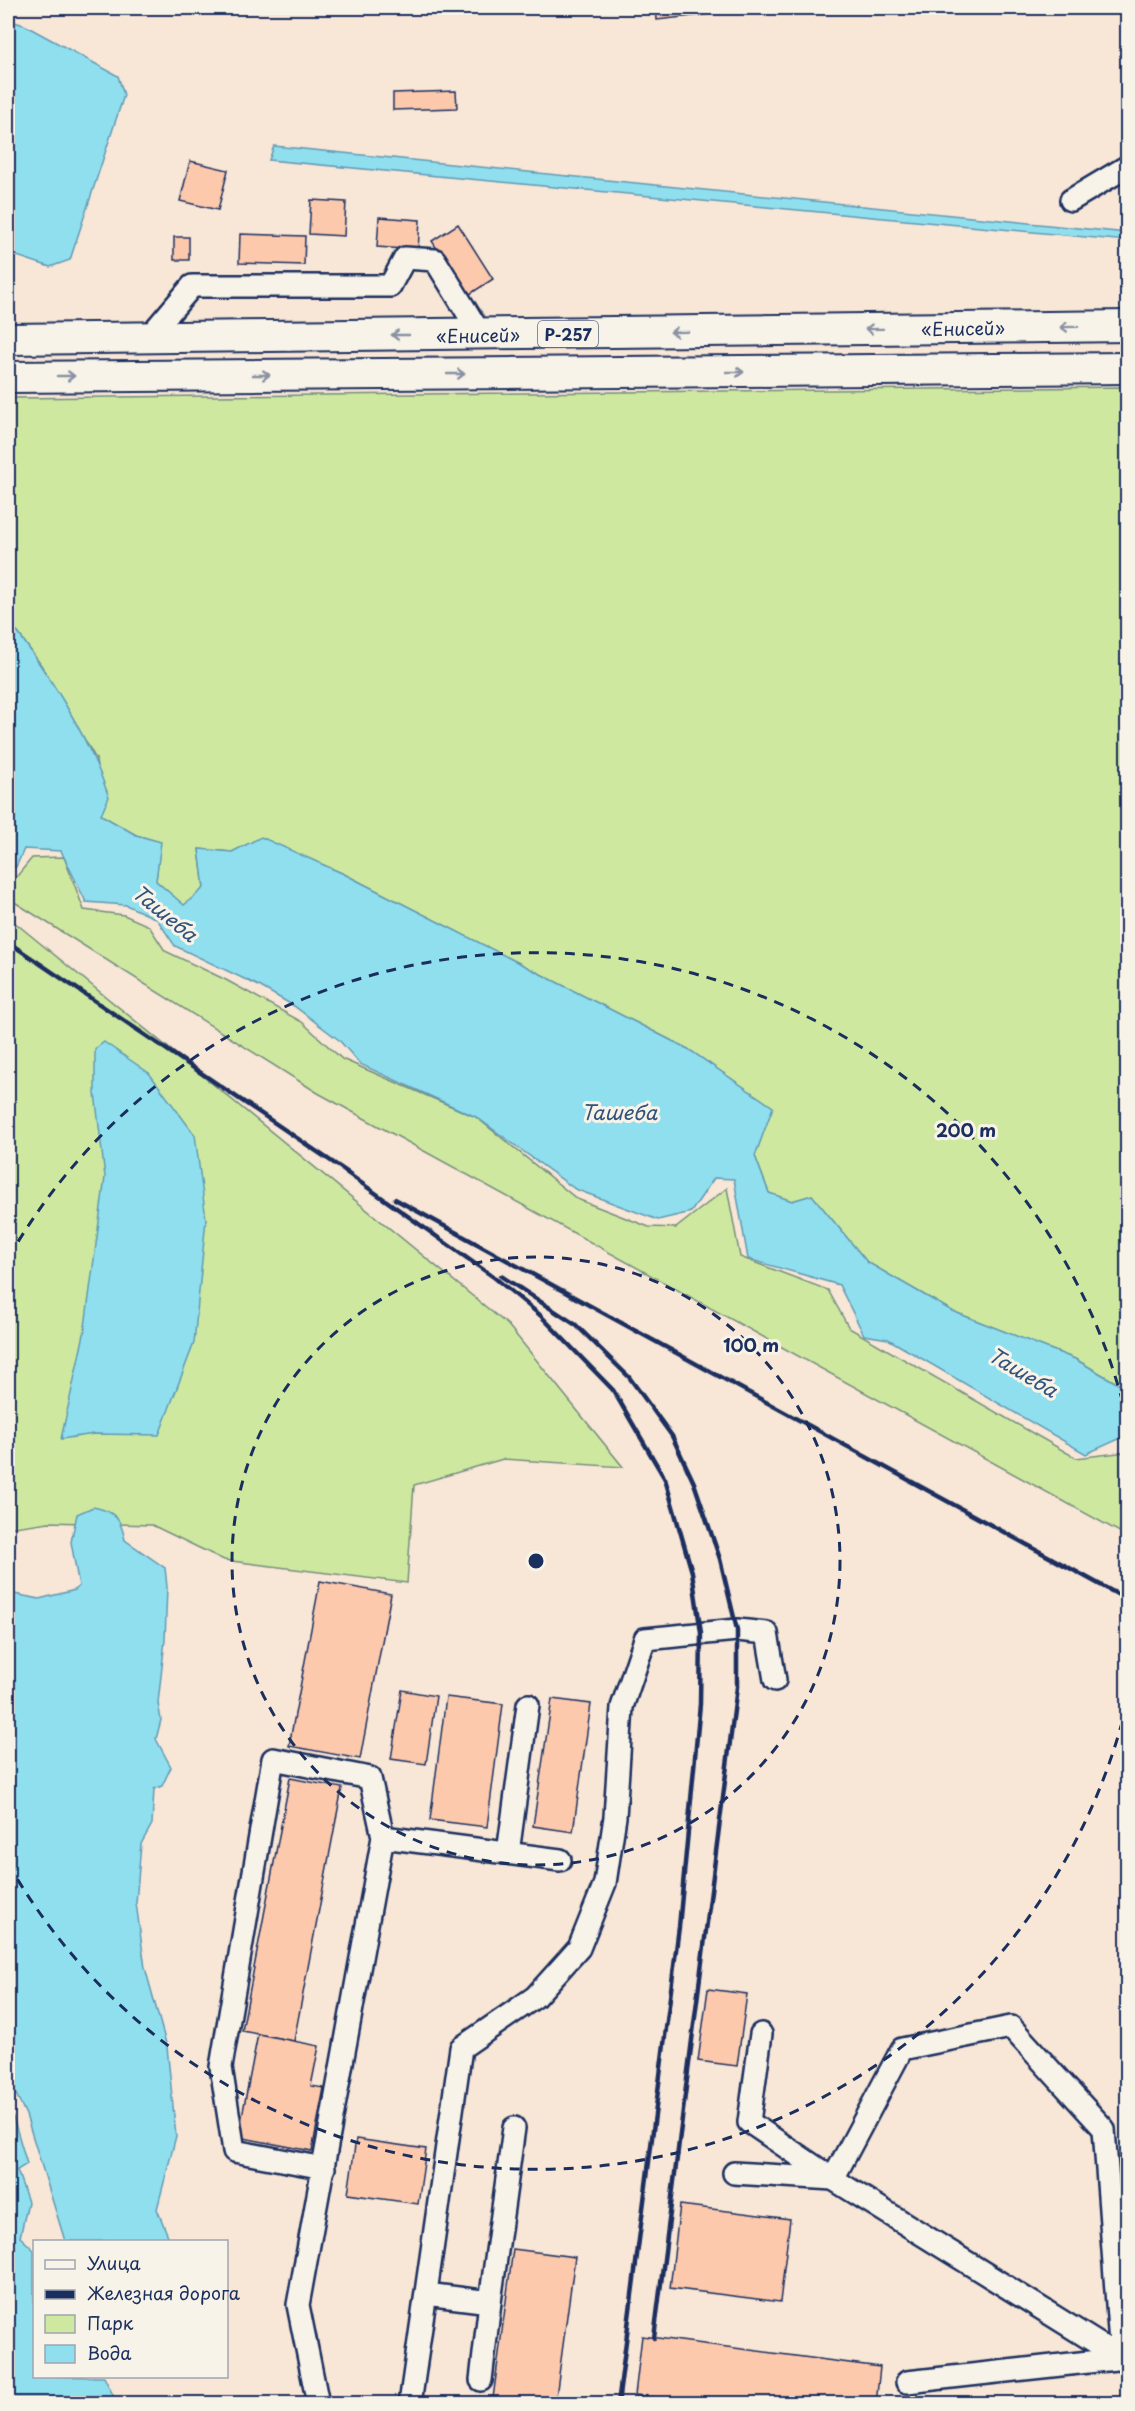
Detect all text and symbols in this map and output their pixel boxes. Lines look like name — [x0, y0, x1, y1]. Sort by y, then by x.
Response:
street label: «Енисей» — [921, 314, 1005, 342]
street label: «Енисей» — [436, 321, 520, 349]
road number: Р-257 — [538, 321, 598, 347]
one-way arrow — [1060, 321, 1080, 332]
one-way arrow — [865, 323, 885, 335]
one-way arrow — [670, 326, 690, 338]
one-way arrow — [391, 329, 411, 341]
one-way arrow — [724, 366, 744, 377]
one-way arrow — [445, 368, 465, 380]
one-way arrow — [250, 369, 270, 381]
one-way arrow — [55, 370, 75, 382]
water label: Ташеба — [126, 877, 204, 949]
water label: Ташеба — [581, 1097, 658, 1127]
text: 200 m — [936, 1116, 996, 1143]
text: 100 m — [723, 1331, 779, 1358]
water label: Ташеба — [983, 1340, 1064, 1405]
centre of rings — [526, 1551, 546, 1571]
legend — [33, 2240, 228, 2378]
text: Улица — [87, 2249, 141, 2276]
text: Железная дорога — [87, 2279, 241, 2306]
text: Парк — [87, 2309, 134, 2336]
text: Вода — [87, 2339, 132, 2366]

